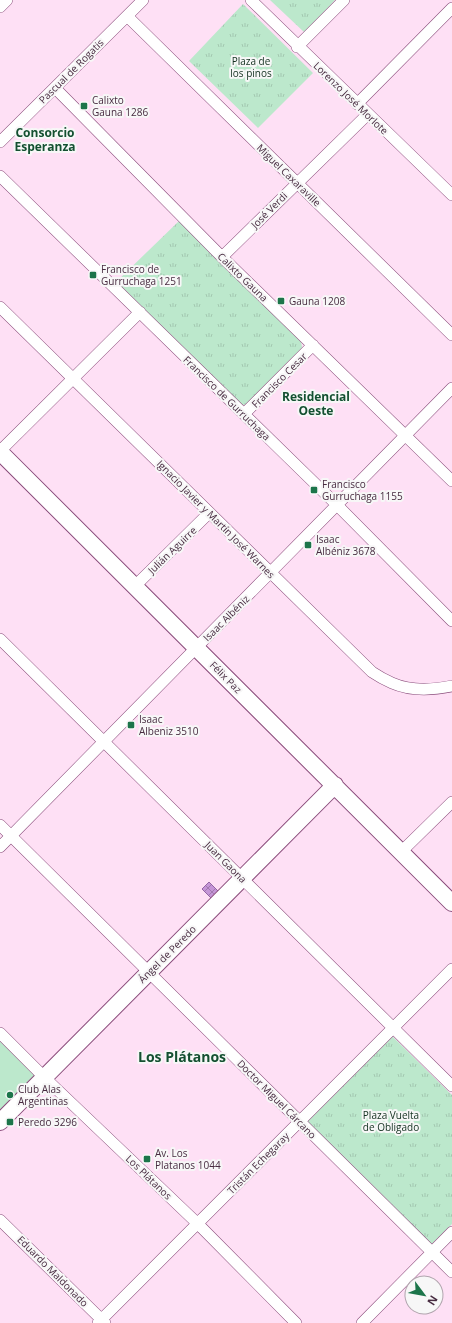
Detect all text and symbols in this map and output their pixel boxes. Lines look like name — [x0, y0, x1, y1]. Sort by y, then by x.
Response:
street label: Pascual de Rogatis — [36, 35, 107, 106]
park label: Plaza de los pinos — [230, 54, 272, 80]
street label: Lorenzo José Morlote — [311, 59, 392, 138]
place label: Calixto Gauna 1286 — [92, 93, 148, 119]
marker: Calixto Gauna 1286 — [79, 101, 89, 111]
district label: Consorcio Esperanza — [14, 124, 76, 155]
street label: Miguel Caxaraville — [254, 141, 324, 210]
street label: José Verdi — [247, 189, 290, 232]
street label: Calixto Gauna — [215, 249, 271, 305]
place label: Francisco de Gurruchaga 1251 — [101, 262, 182, 288]
marker: Francisco de Gurruchaga 1251 — [88, 270, 98, 280]
place label: Gauna 1208 — [289, 294, 345, 308]
marker: Gauna 1208 — [276, 296, 286, 306]
street label: Francisco Cesar — [248, 349, 310, 411]
street label: Francisco de Gurruchaga — [180, 353, 274, 443]
district label: Residencial Oeste — [282, 388, 350, 419]
street label: Ignacio Javier y Martín José Warnes — [154, 457, 278, 581]
place label: Francisco Gurruchaga 1155 — [322, 477, 403, 503]
marker: Francisco Gurruchaga 1155 — [309, 485, 319, 495]
street label: Julián Aguirre — [144, 523, 200, 577]
place label: Isaac Albéniz 3678 — [316, 532, 376, 558]
marker: Isaac Albéniz 3678 — [303, 540, 313, 550]
street label: Isaac Albéniz — [200, 592, 252, 644]
street label: Félix Paz — [207, 658, 245, 696]
place label: Isaac Albeniz 3510 — [139, 712, 199, 738]
marker: Isaac Albeniz 3510 — [126, 720, 136, 730]
street label: Juan Gaona — [201, 837, 250, 886]
street label: Ángel de Peredo — [135, 922, 199, 986]
district label: Los Plátanos — [138, 1047, 226, 1066]
street label: Doctor Miguel Cárcano — [234, 1056, 320, 1142]
place label: Club Alas Argentinas — [18, 1082, 68, 1108]
marker: Club Alas Argentinas — [5, 1090, 15, 1100]
park label: Plaza Vuelta de Obligado — [363, 1108, 419, 1134]
place label: Peredo 3296 — [18, 1115, 77, 1129]
marker: Peredo 3296 — [5, 1117, 15, 1127]
street label: Tristán Echegaray — [224, 1128, 293, 1197]
place label: Av. Los Platanos 1044 — [155, 1146, 221, 1172]
street label: Los Plátanos — [123, 1152, 175, 1203]
marker: Av. Los Platanos 1044 — [142, 1154, 152, 1164]
street label: Eduardo Maldonado — [14, 1232, 92, 1310]
north arrow — [404, 1275, 444, 1315]
text: N — [424, 1293, 442, 1308]

